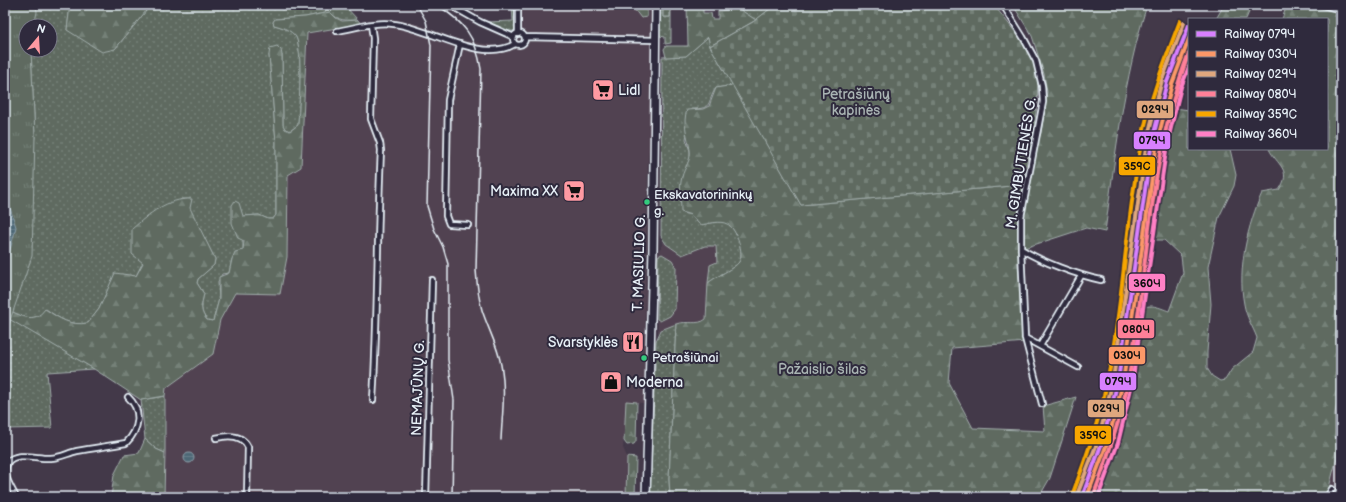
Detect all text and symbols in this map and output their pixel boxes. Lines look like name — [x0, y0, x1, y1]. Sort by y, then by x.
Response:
north arrow — [18, 18, 58, 58]
legend — [1188, 18, 1328, 150]
text: N — [35, 22, 47, 36]
text: Railway 079Ч — [1224, 27, 1295, 42]
text: Railway 030Ч — [1224, 47, 1297, 62]
text: Railway 029Ч — [1224, 67, 1297, 82]
supermarket icon: Lidl — [590, 77, 616, 103]
place label: Lidl — [618, 82, 640, 99]
park label: Petrašiūnų kapinės — [822, 86, 890, 119]
text: Railway 080Ч — [1224, 87, 1297, 102]
street label: M. GIMBUTIENĖS G. — [1001, 96, 1040, 230]
line badge: 029Ч — [1136, 100, 1174, 119]
text: 029Ч — [1141, 103, 1169, 116]
text: Railway 359С — [1224, 107, 1297, 122]
text: Railway 360Ч — [1224, 127, 1297, 142]
line badge: 079Ч — [1133, 131, 1171, 150]
text: 079Ч — [1139, 134, 1165, 147]
line badge: 359С — [1118, 156, 1156, 176]
text: 359С — [1124, 160, 1151, 173]
supermarket icon: Maxima XX — [561, 178, 587, 204]
place label: Maxima XX — [490, 183, 558, 200]
place label: Ekskavatorininkų g. — [654, 187, 753, 219]
marker: Ekskavatorininkų g. — [642, 197, 652, 207]
street label: T. MASIULIO G. — [629, 214, 649, 312]
line badge: 360Ч — [1128, 273, 1166, 292]
text: 360Ч — [1133, 277, 1161, 290]
line badge: 080Ч — [1117, 319, 1155, 339]
text: 080Ч — [1122, 323, 1150, 336]
restaurant icon: Svarstyklės — [620, 329, 646, 355]
place label: Svarstyklės — [548, 334, 618, 351]
street label: NEMAJŪNŲ G. — [407, 340, 428, 436]
line badge: 030Ч — [1108, 346, 1146, 365]
text: 030Ч — [1113, 349, 1141, 362]
place label: Petrašiūnai — [652, 350, 719, 366]
marker: Petrašiūnai — [639, 353, 649, 363]
park label: Pažaislio šilas — [778, 361, 866, 378]
shop icon: Moderna — [598, 369, 624, 395]
line badge: 079Ч — [1099, 372, 1137, 391]
place label: Moderna — [626, 374, 683, 391]
text: 079Ч — [1105, 375, 1131, 388]
line badge: 029Ч — [1087, 399, 1125, 418]
text: 029Ч — [1092, 402, 1120, 415]
line badge: 359С — [1074, 425, 1112, 445]
text: 359С — [1080, 429, 1107, 442]

